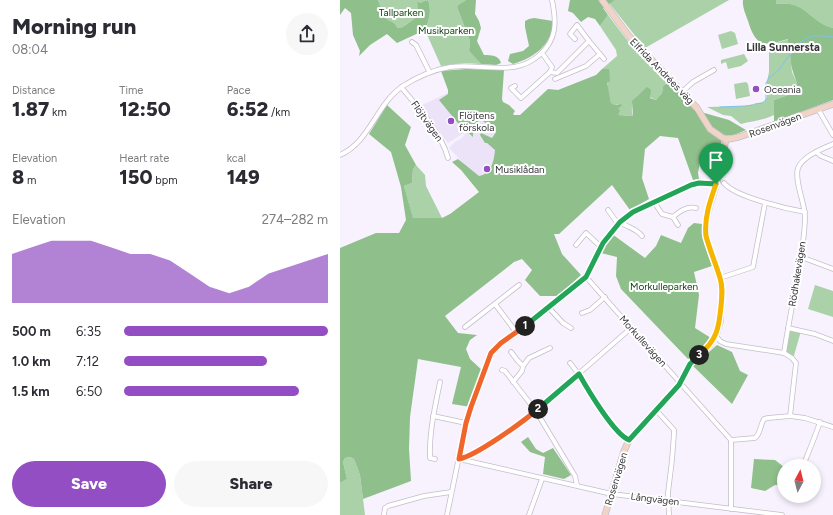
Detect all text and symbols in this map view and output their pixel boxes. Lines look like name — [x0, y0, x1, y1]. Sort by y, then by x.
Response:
park label: Tallparken — [379, 6, 424, 19]
text: Morning run — [12, 13, 136, 40]
button: share — [286, 13, 328, 55]
park label: Musikparken — [418, 24, 474, 37]
street label: Elfrida Andrées väg — [627, 35, 697, 107]
district label: Lilla Sunnersta — [746, 41, 820, 54]
text: 08:04 — [12, 42, 48, 57]
place label: Oceania — [764, 83, 801, 96]
text: Distance — [12, 84, 55, 97]
text: Time — [119, 84, 143, 97]
text: Pace — [227, 84, 250, 97]
marker: Oceania — [751, 84, 761, 94]
text: 1.87 — [12, 97, 49, 121]
text: 12:50 — [119, 97, 171, 121]
text: 6:52 — [227, 97, 268, 121]
street label: Flöjtvägen — [408, 98, 446, 144]
text: km — [49, 106, 67, 119]
text: /km — [268, 106, 290, 119]
place label: Flöjtens förskola — [459, 109, 495, 134]
street label: Rosenvägen — [747, 109, 803, 140]
marker: Flöjtens förskola — [446, 116, 456, 126]
pin — [699, 143, 733, 184]
icon: arrive — [705, 149, 727, 171]
text: Elevation — [12, 152, 57, 165]
text: Heart rate — [119, 152, 169, 165]
text: kcal — [227, 152, 246, 165]
place label: Musiklådan — [495, 163, 545, 176]
marker: Musiklådan — [482, 164, 492, 174]
text: 8 — [12, 165, 24, 189]
text: 150 — [119, 165, 153, 189]
text: 149 — [227, 165, 260, 189]
text: m — [24, 174, 36, 187]
text: bpm — [153, 174, 178, 187]
text: Elevation — [12, 212, 65, 227]
text: 274–282 m — [262, 212, 328, 227]
street label: Rödhakevägen — [785, 240, 809, 308]
park label: Morkulleparken — [630, 280, 698, 293]
street label: Morkullevägen — [616, 312, 670, 370]
pin: 1 — [515, 316, 535, 336]
text: 1 — [523, 319, 527, 332]
text: 500 m — [12, 324, 51, 339]
text: 6:35 — [76, 324, 101, 339]
pin: 3 — [689, 345, 709, 365]
text: 3 — [696, 348, 702, 361]
text: 1.0 km — [12, 354, 51, 369]
text: 7:12 — [76, 354, 99, 369]
text: 1.5 km — [12, 384, 50, 399]
text: 6:50 — [76, 384, 102, 399]
pin: 2 — [528, 399, 548, 419]
text: 2 — [535, 402, 541, 415]
street label: Rosenvägen — [602, 450, 630, 507]
north arrow — [777, 459, 821, 503]
map controls — [777, 459, 821, 503]
button: Save — [12, 461, 166, 507]
button: Share — [174, 461, 328, 507]
street label: Långvägen — [630, 490, 680, 508]

